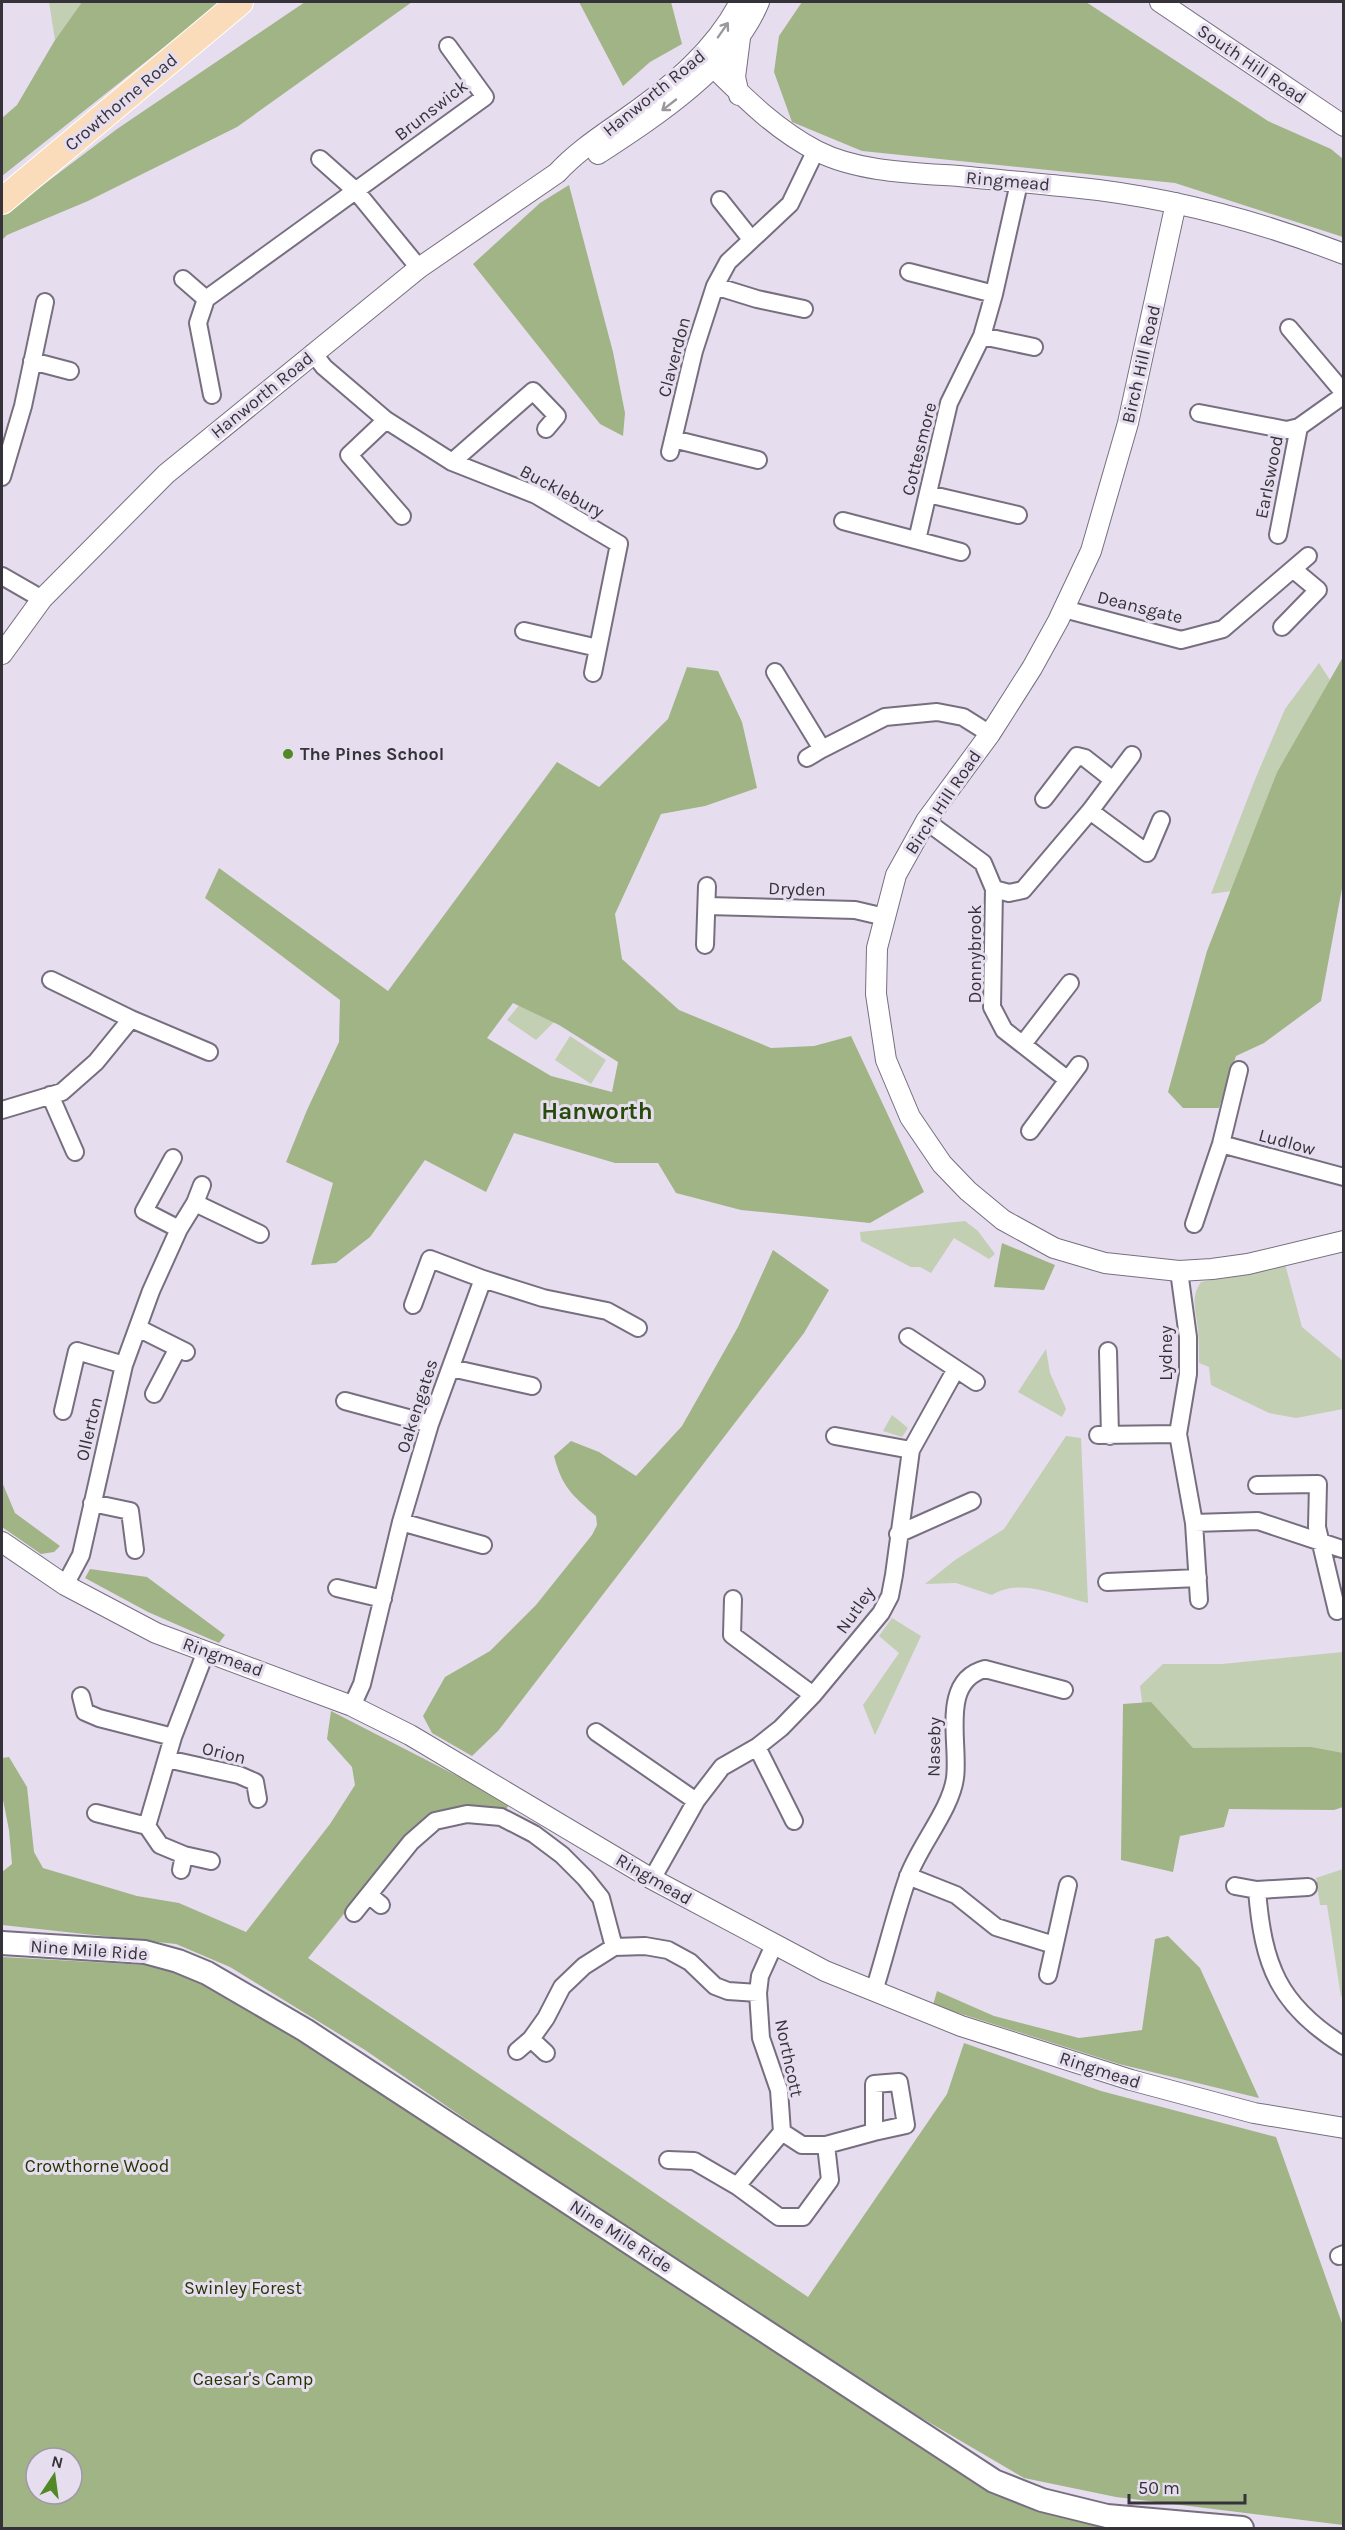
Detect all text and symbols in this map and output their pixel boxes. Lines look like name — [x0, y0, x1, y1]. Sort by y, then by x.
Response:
street label: South Hill Road — [1193, 19, 1311, 109]
one-way arrow — [717, 22, 729, 39]
street label: Hanworth Road — [598, 45, 710, 141]
street label: Crowthorne Road — [60, 49, 182, 155]
street label: Brunswick — [390, 75, 472, 145]
one-way arrow — [661, 98, 677, 111]
street label: Ringmead — [965, 166, 1051, 196]
street label: Birch Hill Road — [1117, 303, 1165, 425]
street label: Claverdon — [653, 314, 695, 400]
street label: Hanworth Road — [206, 347, 318, 443]
street label: Cottesmore — [897, 400, 941, 498]
street label: Earlswood — [1250, 433, 1288, 521]
street label: Bucklebury — [516, 460, 608, 523]
street label: Deansgate — [1095, 586, 1185, 628]
place label: The Pines School — [300, 743, 444, 765]
street label: Birch Hill Road — [900, 746, 986, 858]
marker: The Pines School — [281, 747, 295, 761]
street label: Dryden — [768, 877, 826, 901]
street label: Donnybrook — [964, 905, 986, 1003]
district label: Hanworth — [541, 1097, 653, 1125]
street label: Ludlow — [1256, 1124, 1318, 1160]
street label: Lydney — [1155, 1325, 1177, 1381]
street label: Oakengates — [392, 1356, 442, 1456]
street label: Ollerton — [71, 1395, 107, 1463]
street label: Nutley — [831, 1582, 879, 1638]
street label: Ringmead — [180, 1632, 266, 1682]
street label: Naseby — [922, 1716, 946, 1777]
street label: Orion — [200, 1737, 248, 1769]
street label: Ringmead — [612, 1848, 696, 1910]
street label: Nine Mile Ride — [30, 1935, 148, 1965]
street label: Northcott — [770, 2017, 808, 2099]
street label: Ringmead — [1057, 2047, 1143, 2093]
park label: Crowthorne Wood — [25, 2155, 169, 2177]
street label: Nine Mile Ride — [566, 2195, 676, 2277]
park label: Swinley Forest — [184, 2277, 302, 2299]
park label: Caesar's Camp — [193, 2368, 313, 2390]
north arrow — [24, 2446, 84, 2506]
text: N — [50, 2451, 65, 2472]
scale bar — [1129, 2467, 1244, 2505]
text: 50 m — [1138, 2477, 1180, 2499]

